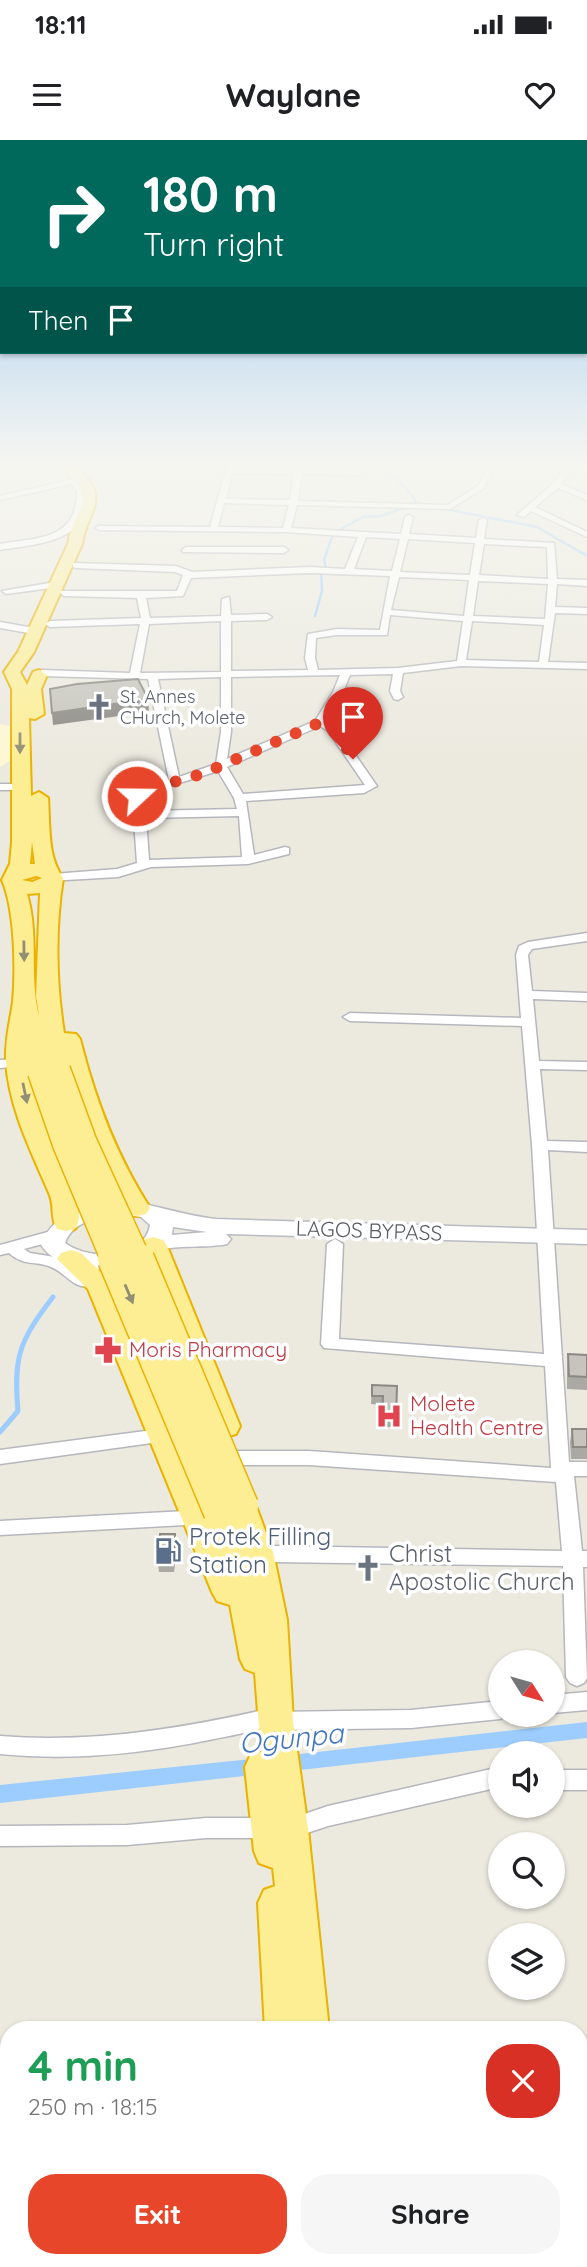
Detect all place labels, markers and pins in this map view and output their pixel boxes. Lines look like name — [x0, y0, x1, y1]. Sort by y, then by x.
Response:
place label: St. Annes CHurch, Molete — [120, 685, 246, 729]
pin — [323, 687, 383, 759]
church icon: St. Annes CHurch, Molete — [84, 692, 114, 722]
pharmacy icon: Moris Pharmacy — [93, 1335, 123, 1365]
place label: Moris Pharmacy — [129, 1336, 287, 1362]
place label: Molete Health Centre — [410, 1390, 544, 1440]
hospital icon: Molete Health Centre — [374, 1401, 404, 1431]
place label: Protek Filling Station — [189, 1521, 331, 1579]
fuel station icon: Protek Filling Station — [153, 1536, 183, 1566]
place label: Christ Apostolic Church — [389, 1538, 575, 1596]
church icon: Christ Apostolic Church — [353, 1553, 383, 1583]

